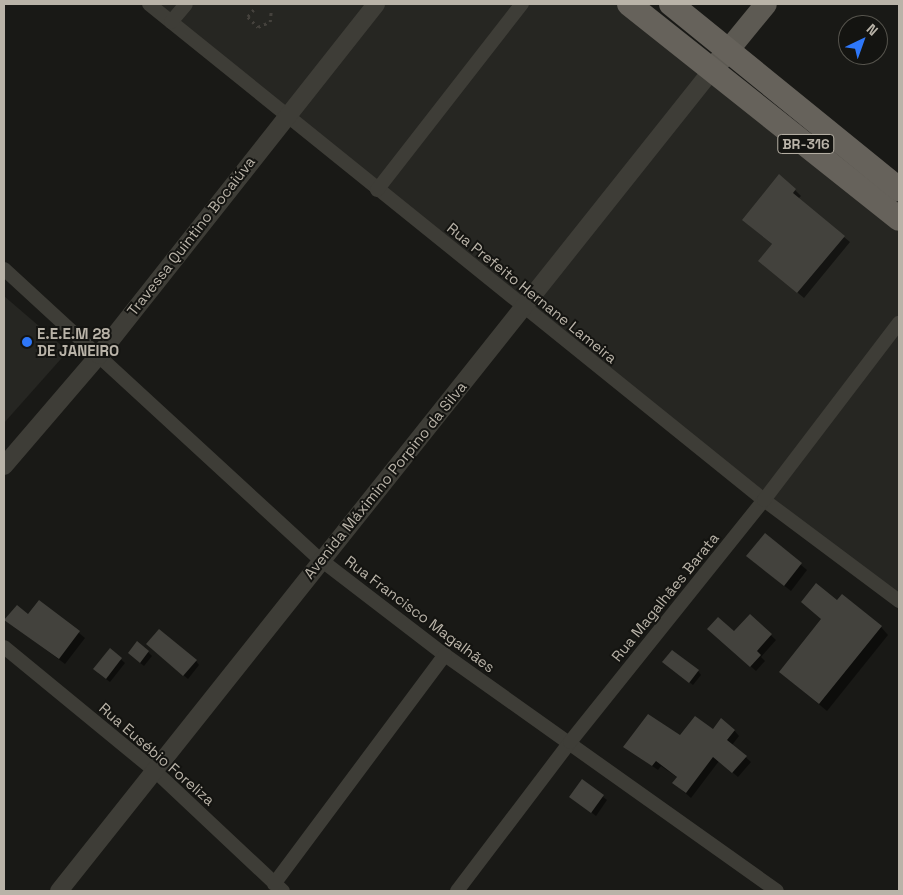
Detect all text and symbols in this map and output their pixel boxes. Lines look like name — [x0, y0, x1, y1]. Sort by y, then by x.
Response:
north arrow — [838, 15, 888, 65]
text: N — [863, 20, 882, 39]
road number: BR-316 — [777, 132, 835, 156]
street label: Travessa Quintino Bocaiúva — [123, 153, 259, 319]
street label: Rua Prefeito Hernane Lameira — [444, 219, 620, 367]
place label: E.E.E.M 28 DE JANEIRO — [37, 324, 119, 359]
marker: E.E.E.M 28 DE JANEIRO — [21, 336, 33, 348]
street label: Avenida Máximino Porpino da Silva — [300, 378, 470, 582]
street label: Rua Magalhães Barata — [608, 529, 722, 665]
street label: Rua Francisco Magalhães — [342, 552, 498, 676]
street label: Rua Eusébio Foreliza — [96, 699, 218, 809]

